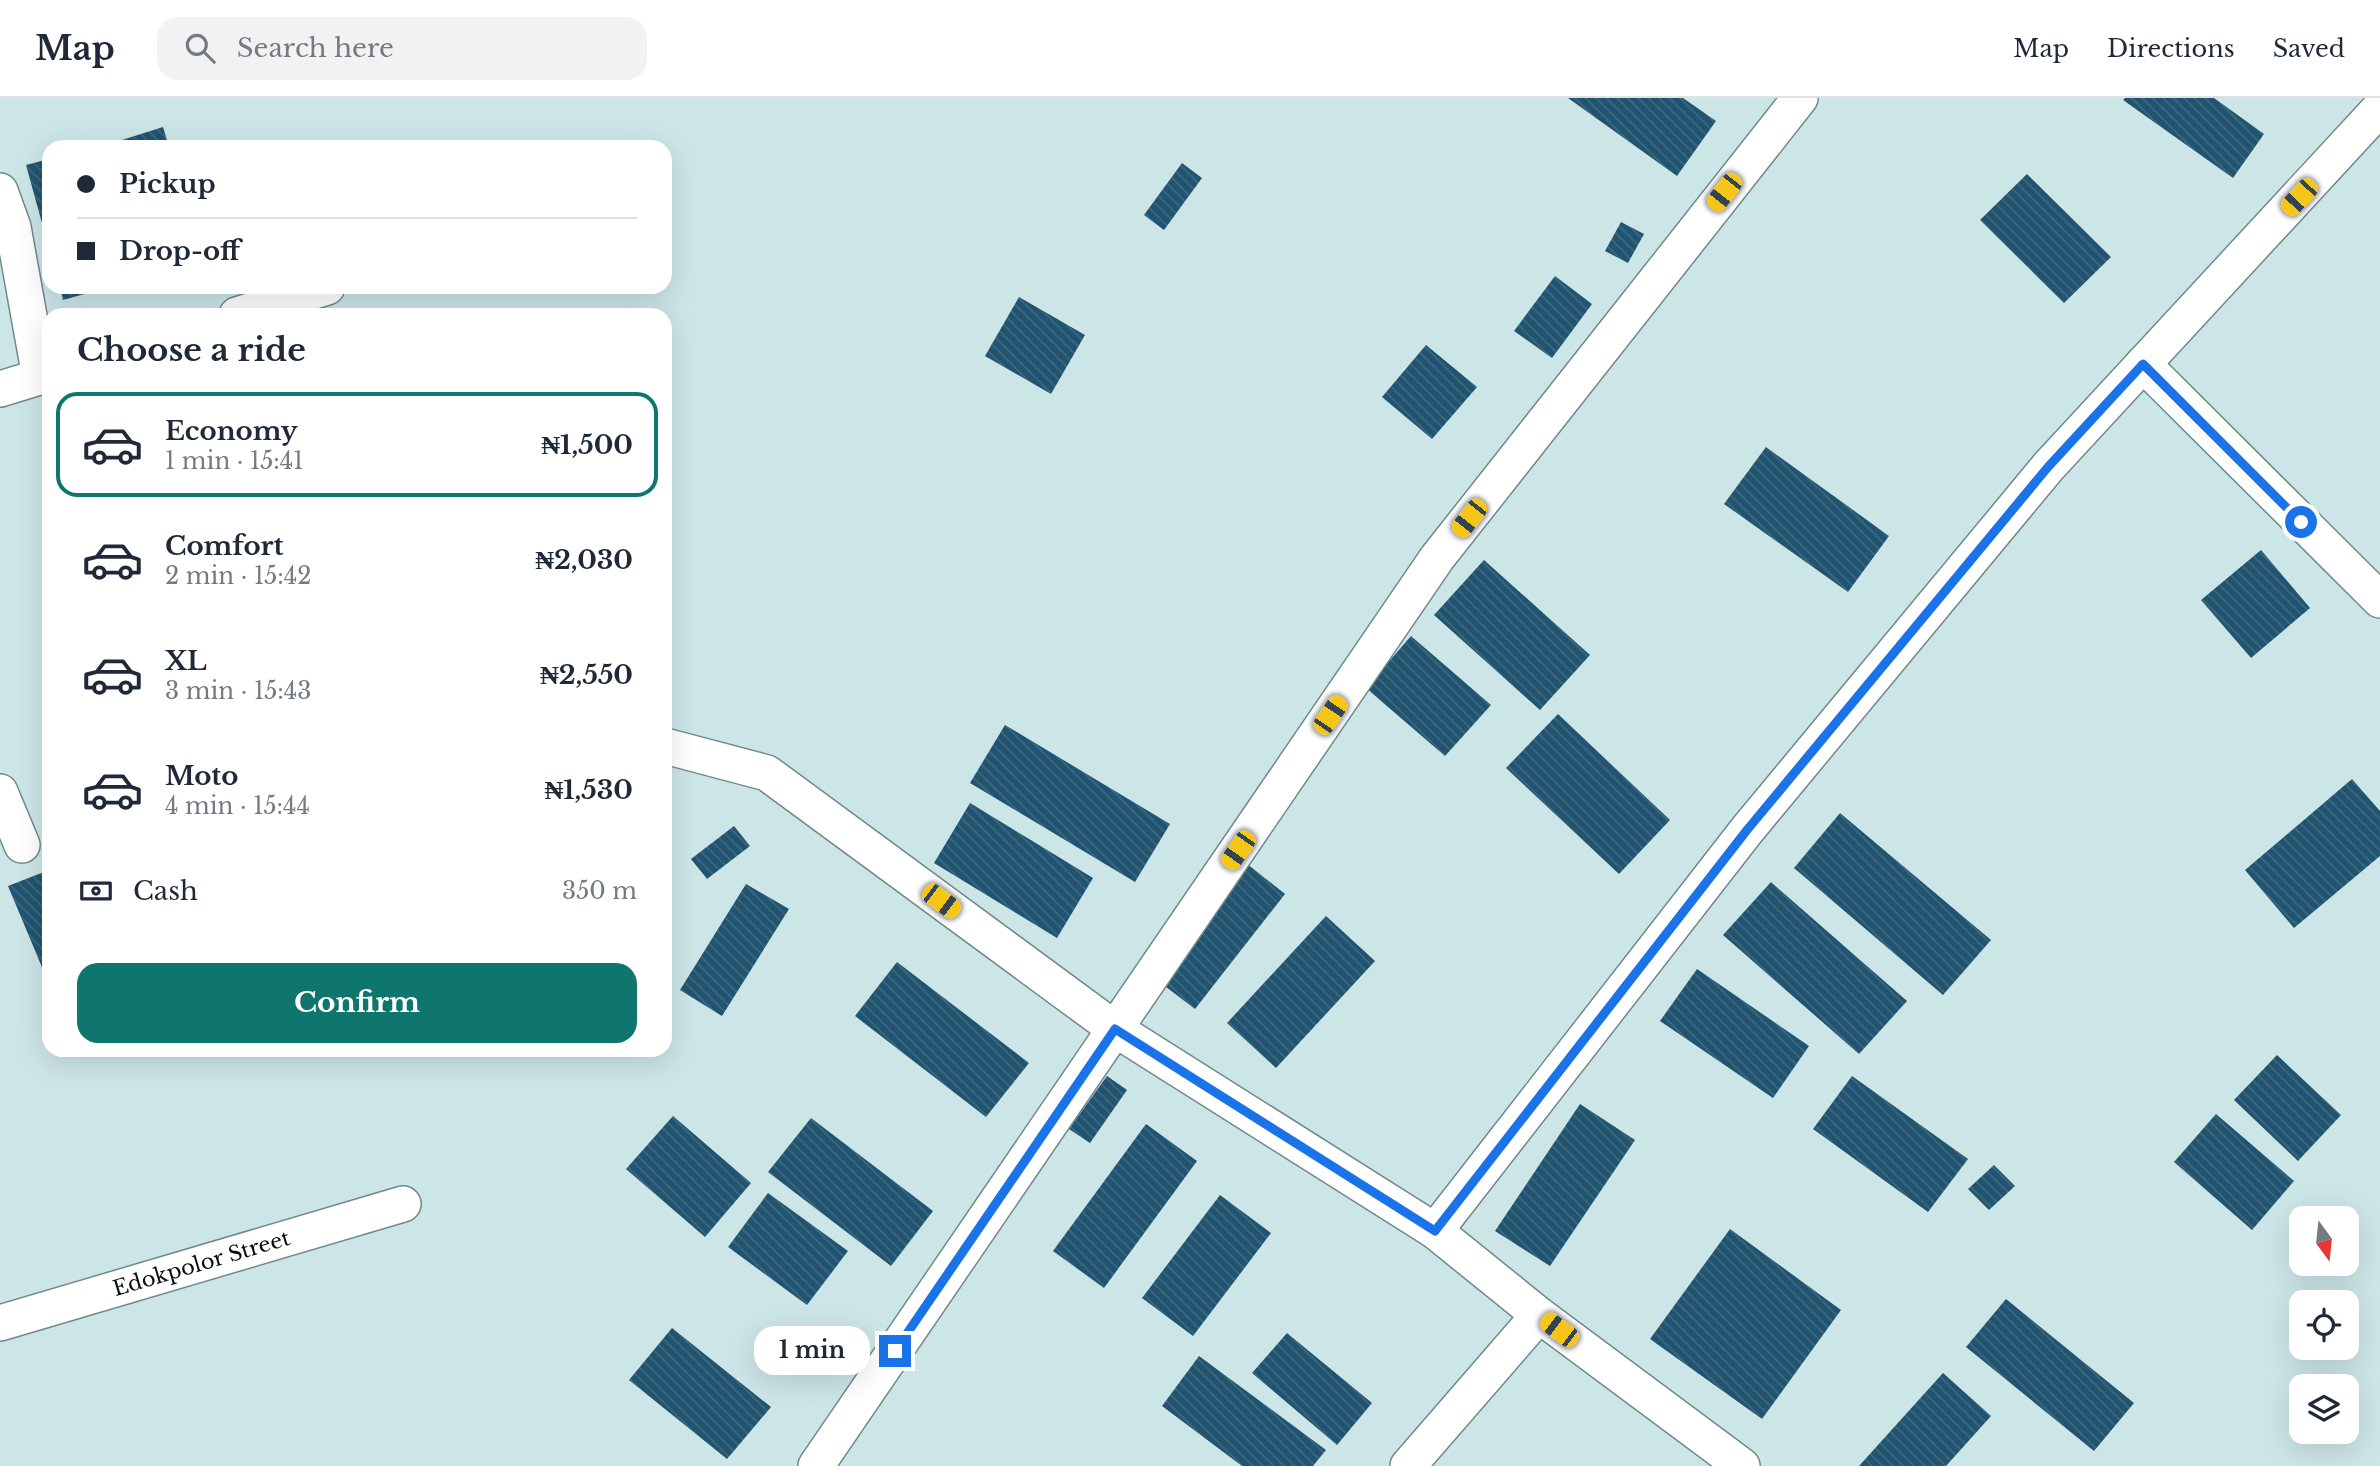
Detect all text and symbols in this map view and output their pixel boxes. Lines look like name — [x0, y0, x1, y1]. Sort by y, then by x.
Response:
search box — [157, 17, 647, 80]
text: Map — [35, 28, 115, 69]
icon: search — [181, 29, 219, 67]
text: Search here — [237, 32, 394, 64]
text: Map — [2013, 34, 2069, 63]
text: Directions — [2107, 34, 2235, 63]
text: Saved — [2273, 34, 2345, 63]
text: Pickup — [119, 168, 216, 200]
car — [1703, 169, 1746, 215]
car — [2277, 174, 2322, 220]
text: Drop-off — [119, 235, 240, 267]
text: Choose a ride — [77, 330, 306, 370]
icon: car — [81, 413, 144, 476]
text: Economy — [165, 415, 298, 447]
text: ₦1,500 — [541, 429, 633, 461]
text: 1 min · 15:41 — [165, 447, 304, 475]
car — [1448, 495, 1491, 541]
route start — [2285, 506, 2317, 538]
icon: car — [81, 528, 144, 591]
text: Comfort — [165, 530, 283, 562]
text: ₦2,030 — [535, 544, 633, 576]
text: 2 min · 15:42 — [165, 562, 311, 590]
icon: car — [81, 643, 144, 706]
text: XL — [165, 645, 207, 677]
text: ₦2,550 — [540, 659, 633, 691]
text: 3 min · 15:43 — [165, 677, 311, 705]
car — [1310, 692, 1351, 738]
icon: car — [81, 758, 144, 821]
text: Moto — [165, 760, 238, 792]
text: ₦1,530 — [544, 774, 633, 806]
text: 4 min · 15:44 — [165, 792, 310, 820]
car — [1218, 827, 1259, 873]
icon: cash — [77, 872, 115, 910]
text: Cash — [133, 875, 198, 907]
text: 350 m — [562, 877, 637, 905]
car — [918, 880, 965, 922]
button: Confirm — [77, 963, 637, 1043]
north arrow — [2289, 1206, 2359, 1276]
map controls — [2289, 1206, 2359, 1444]
street label: Edokpolor Street — [110, 1225, 293, 1302]
button: locate — [2289, 1290, 2359, 1360]
car — [1536, 1309, 1583, 1351]
callout: 1 min — [755, 1326, 870, 1376]
route end — [879, 1335, 911, 1367]
text: 1 min — [779, 1336, 845, 1364]
button: layers — [2289, 1374, 2359, 1444]

